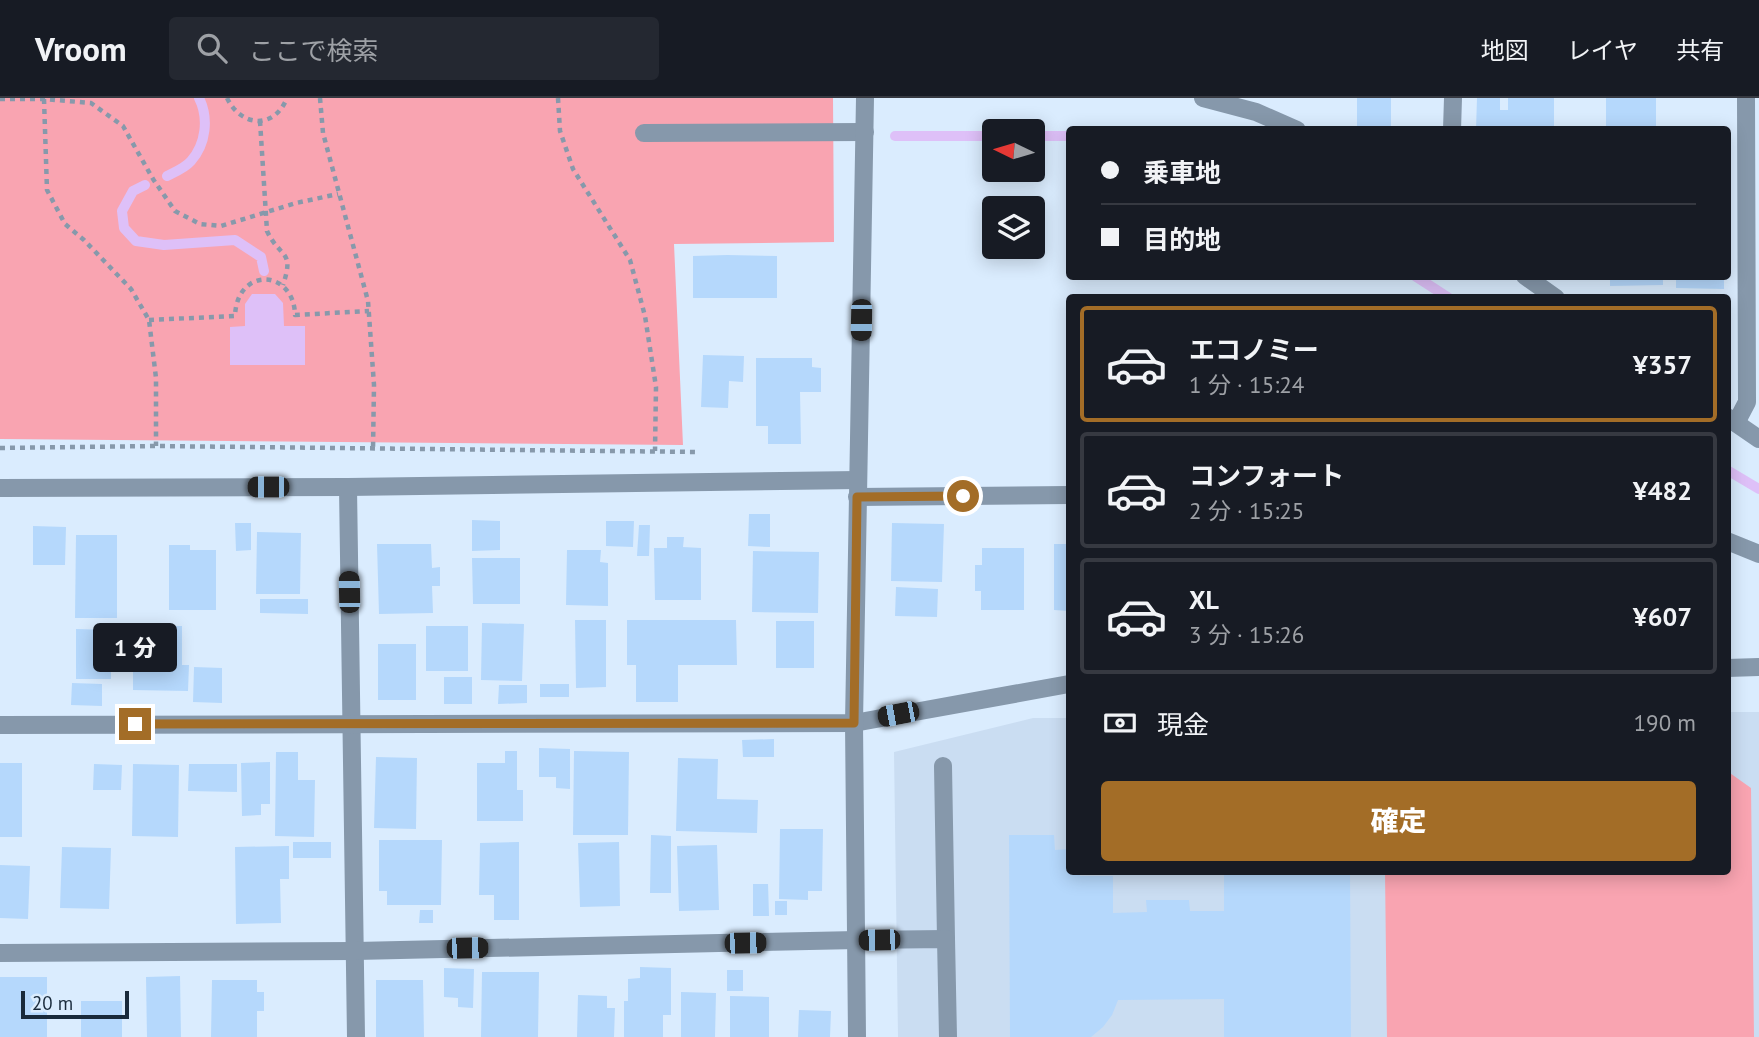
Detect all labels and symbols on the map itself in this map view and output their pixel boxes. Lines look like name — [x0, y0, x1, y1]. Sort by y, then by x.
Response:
north arrow — [982, 119, 1045, 182]
car — [851, 299, 872, 341]
car — [248, 477, 290, 498]
route start — [947, 480, 979, 512]
car — [339, 571, 360, 613]
callout: 1 分 — [93, 622, 177, 672]
car — [876, 700, 921, 728]
route end — [119, 708, 151, 740]
car — [858, 929, 901, 951]
car — [724, 932, 767, 954]
car — [446, 937, 489, 959]
scale bar — [21, 988, 130, 1020]

